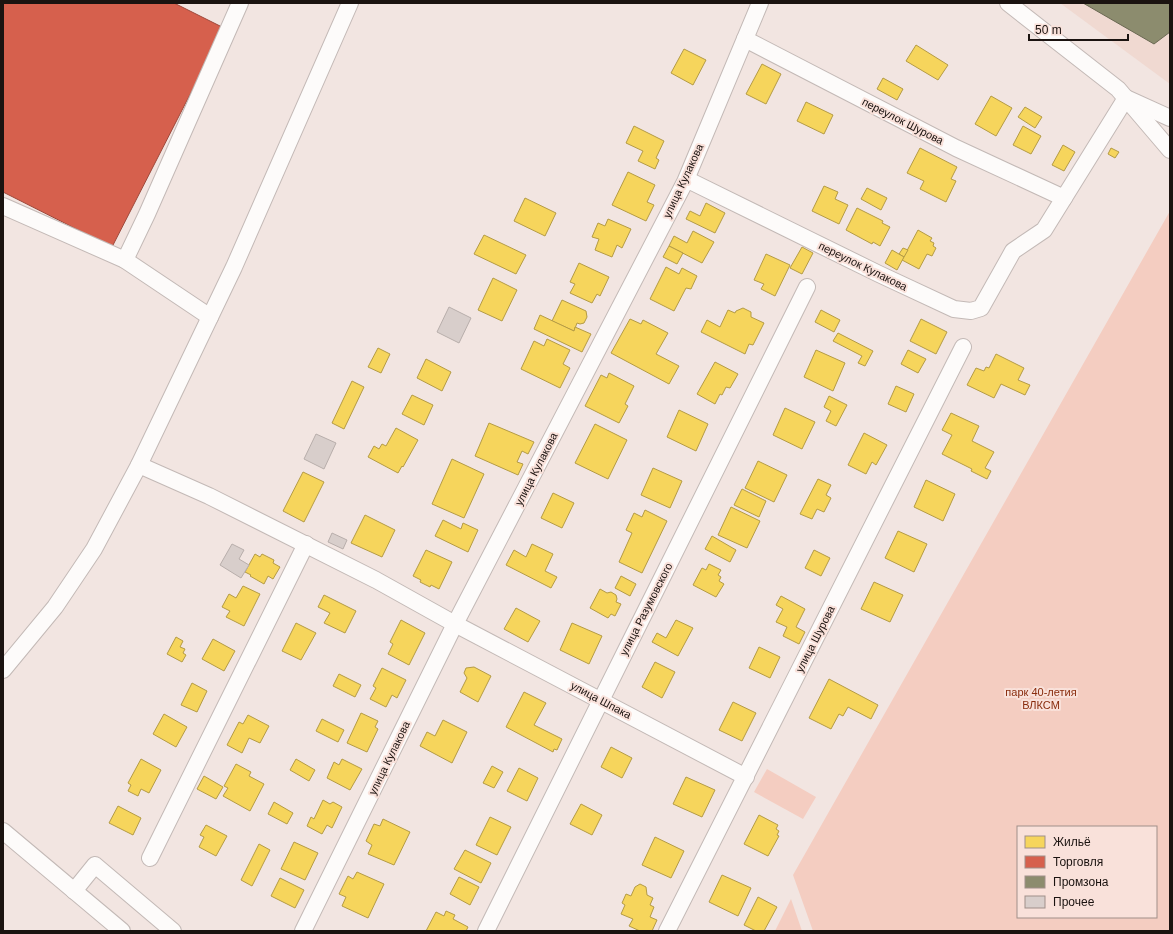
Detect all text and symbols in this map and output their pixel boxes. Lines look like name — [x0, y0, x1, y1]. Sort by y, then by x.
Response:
scale bar — [1029, 16, 1128, 42]
text: 50 m — [1035, 23, 1062, 37]
street label: переулок Шурова — [860, 95, 946, 147]
street label: улица Кулакова — [661, 141, 706, 220]
street label: переулок Кулакова — [817, 239, 910, 293]
street label: улица Кулакова — [512, 430, 560, 508]
street label: улица Разумовского — [617, 561, 675, 657]
street label: улица Шурова — [793, 603, 837, 674]
street label: улица Шпака — [569, 679, 634, 721]
park label: парк 40-летия ВЛКСМ — [1005, 686, 1077, 711]
street label: улица Кулакова — [366, 718, 412, 797]
legend — [1017, 826, 1157, 918]
text: Жильё — [1053, 835, 1091, 849]
text: Торговля — [1053, 855, 1103, 869]
text: Промзона — [1053, 875, 1109, 889]
text: Прочее — [1053, 895, 1095, 909]

